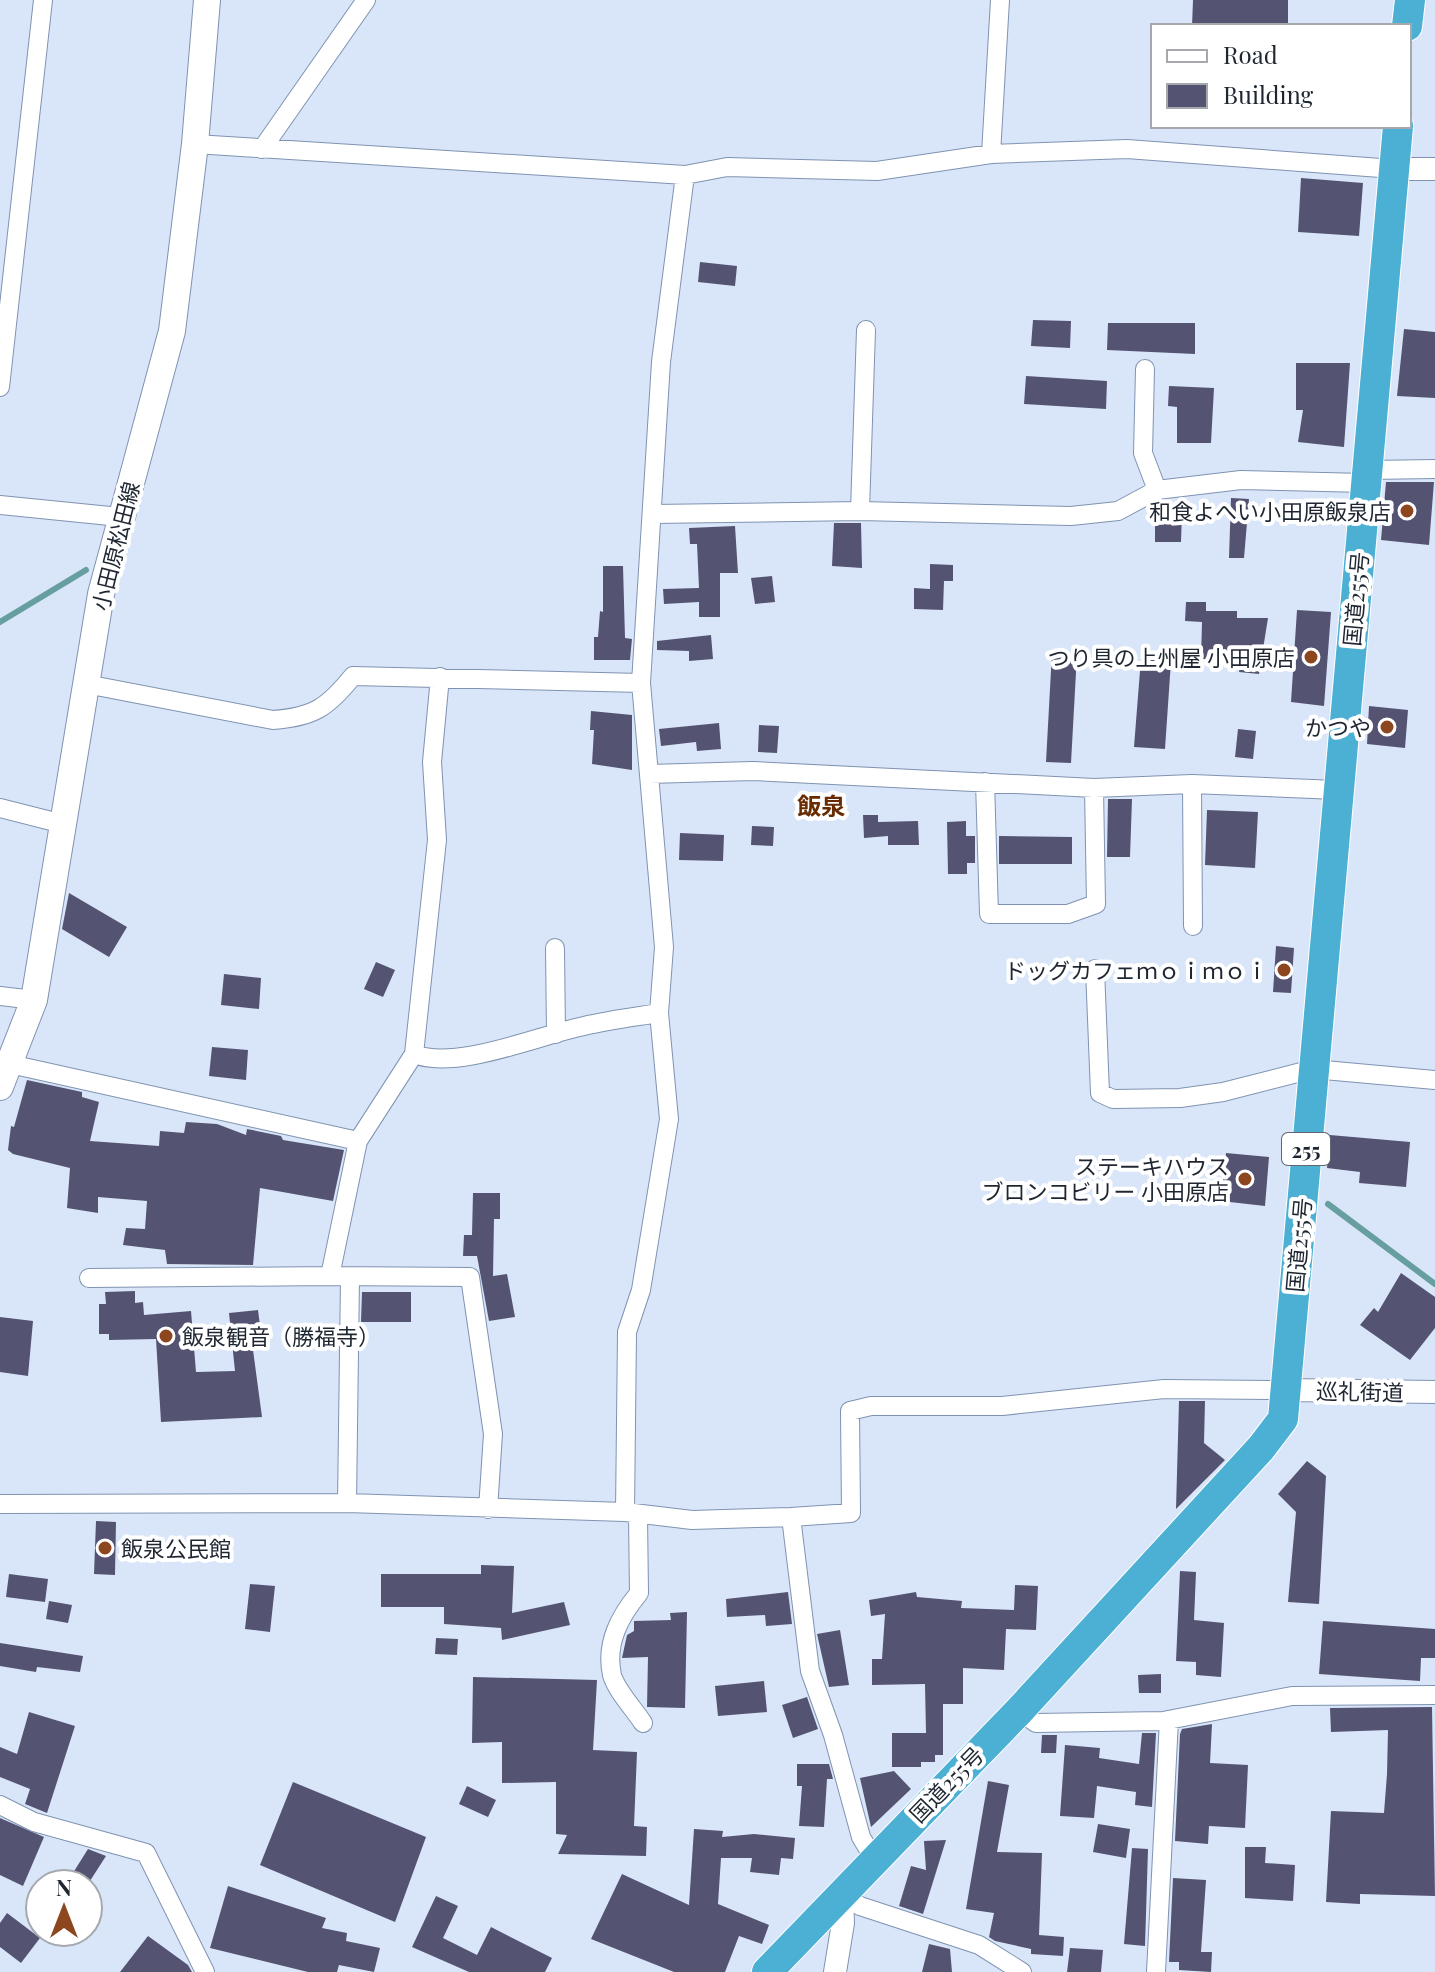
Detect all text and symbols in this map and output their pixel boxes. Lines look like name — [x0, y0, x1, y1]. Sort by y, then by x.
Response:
legend — [1151, 24, 1411, 128]
text: Road — [1223, 38, 1278, 70]
text: Building — [1223, 78, 1314, 110]
street label: 小田原松田線 — [84, 478, 146, 614]
place label: 和食よへい小田原飯泉店 — [1149, 496, 1391, 526]
marker: 和食よへい小田原飯泉店 — [1398, 502, 1416, 520]
street label: 国道255号 — [1336, 550, 1374, 648]
place label: つり具の上州屋 小田原店 — [1048, 642, 1295, 672]
marker: つり具の上州屋 小田原店 — [1302, 648, 1320, 666]
place label: かつや — [1305, 712, 1371, 742]
marker: かつや — [1378, 718, 1396, 736]
district label: 飯泉 — [797, 789, 845, 821]
place label: ドッグカフェｍｏｉｍｏｉ — [1004, 955, 1268, 985]
marker: ドッグカフェｍｏｉｍｏｉ — [1275, 961, 1293, 979]
road number: 255 — [1282, 1133, 1330, 1165]
place label: ステーキハウス ブロンコビリー 小田原店 — [982, 1151, 1229, 1206]
marker: ステーキハウス ブロンコビリー 小田原店 — [1236, 1170, 1254, 1188]
street label: 国道255号 — [1279, 1196, 1317, 1294]
place label: 飯泉観音（勝福寺） — [182, 1321, 380, 1351]
marker: 飯泉観音（勝福寺） — [157, 1327, 175, 1345]
street label: 巡礼街道 — [1316, 1375, 1404, 1407]
place label: 飯泉公民館 — [121, 1533, 231, 1563]
marker: 飯泉公民館 — [96, 1539, 114, 1557]
street label: 国道255号 — [902, 1739, 990, 1829]
north arrow — [24, 1868, 104, 1948]
text: N — [56, 1872, 72, 1902]

